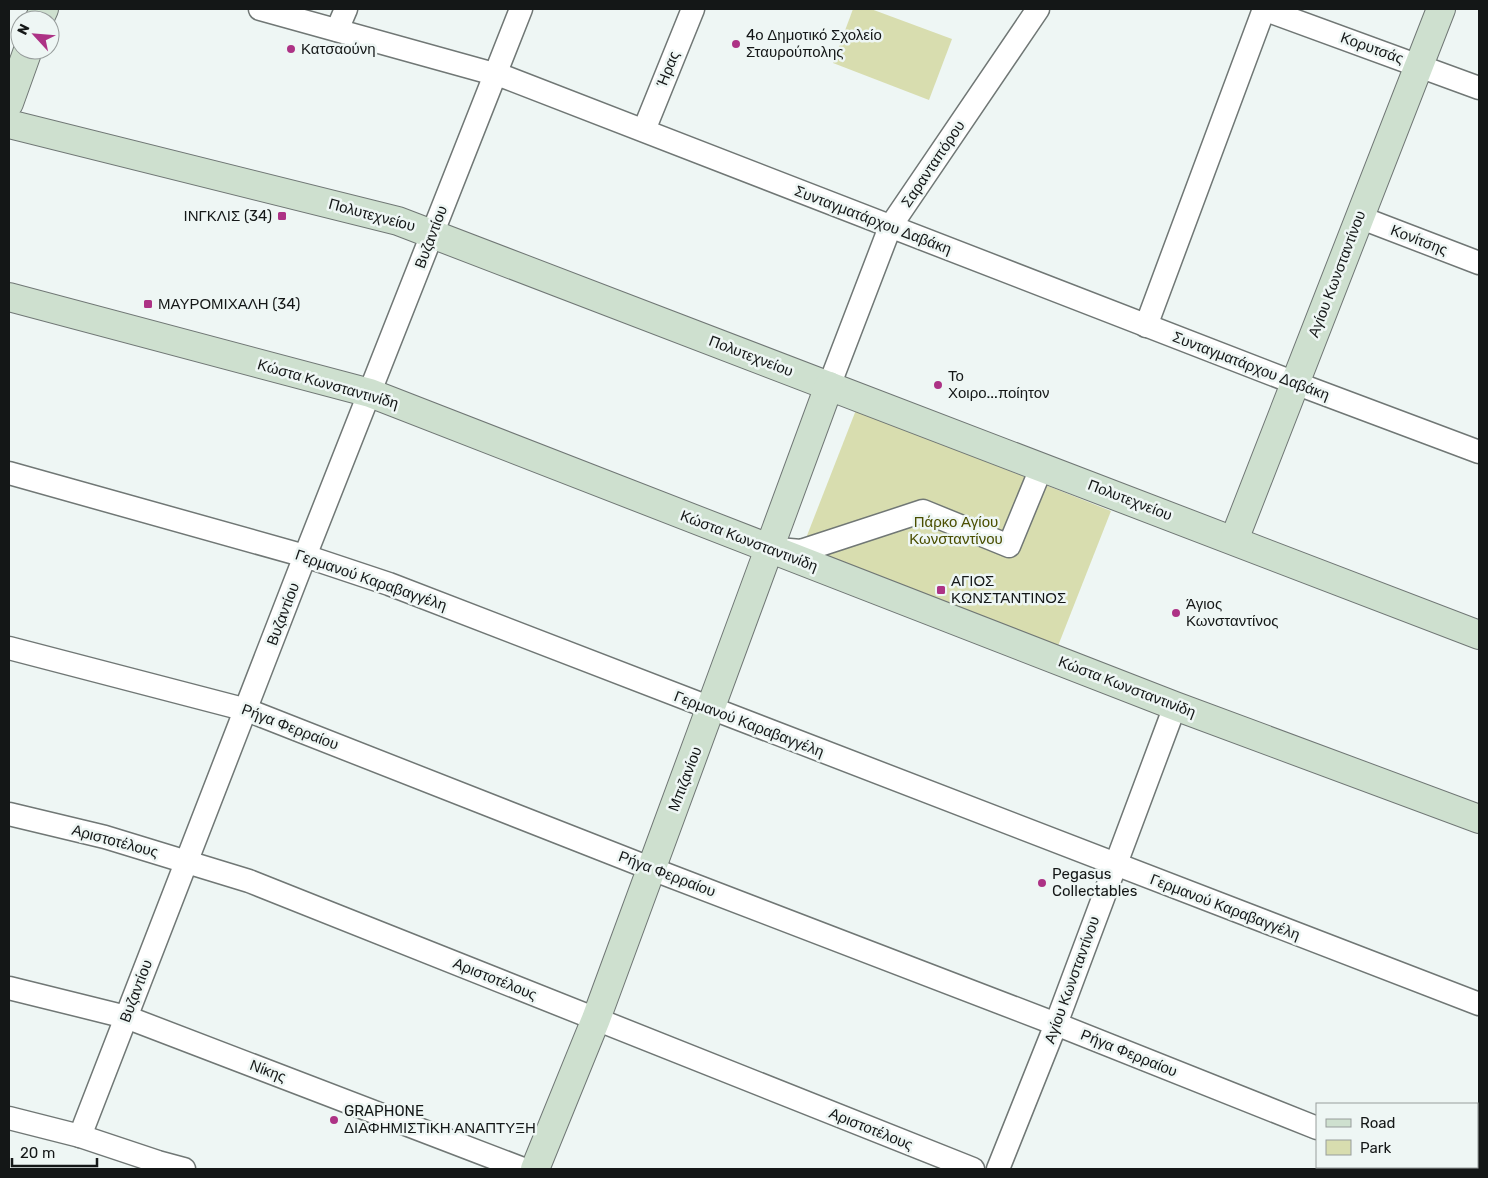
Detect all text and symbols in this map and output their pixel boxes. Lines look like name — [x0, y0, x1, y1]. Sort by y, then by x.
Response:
north arrow — [10, 10, 60, 60]
text: N — [14, 21, 34, 38]
place label: 4ο Δημοτικό Σχολείο Σταυρούπολης — [746, 26, 882, 61]
street label: Κορυτσάς — [1338, 28, 1406, 68]
marker: 4ο Δημοτικό Σχολείο Σταυρούπολης — [730, 38, 742, 50]
place label: Κατσαούνη — [301, 40, 376, 58]
marker: Κατσαούνη — [285, 43, 297, 55]
street label: Ήρας — [652, 48, 683, 90]
street label: Σαρανταπόρου — [897, 117, 969, 211]
street label: Συνταγματάρχου Δαβάκη — [792, 182, 954, 258]
street label: Πολυτεχνείου — [327, 195, 417, 235]
street label: Βυζαντίου — [411, 203, 451, 271]
place label: ΙΝΓΚΛΙΣ (34) — [183, 207, 272, 225]
street label: Αγίου Κωνσταντίνου — [1305, 208, 1369, 340]
marker: ΙΝΓΚΛΙΣ (34) — [276, 210, 288, 222]
street label: Κονίτσης — [1388, 221, 1450, 259]
place label: ΜΑΥΡΟΜΙΧΑΛΗ (34) — [158, 295, 300, 313]
marker: ΜΑΥΡΟΜΙΧΑΛΗ (34) — [142, 298, 154, 310]
street label: Συνταγματάρχου Δαβάκη — [1170, 328, 1332, 404]
street label: Πολυτεχνείου — [706, 332, 796, 380]
street label: Κώστα Κωνσταντινίδη — [255, 355, 401, 413]
place label: Το Χοιρο...ποίητον — [948, 367, 1050, 402]
marker: Το Χοιρο...ποίητον — [932, 379, 944, 391]
street label: Πολυτεχνείου — [1085, 476, 1175, 524]
street label: Κώστα Κωνσταντινίδη — [678, 506, 820, 576]
park label: Πάρκο Αγίου Κωνσταντίνου — [909, 513, 1003, 548]
street label: Γερμανού Καραβαγγέλη — [293, 546, 449, 614]
place label: ΑΓΙΟΣ ΚΩΝΣΤΑΝΤΙΝΟΣ — [951, 572, 1066, 607]
street label: Βυζαντίου — [263, 580, 303, 648]
marker: ΑΓΙΟΣ ΚΩΝΣΤΑΝΤΙΝΟΣ — [935, 584, 947, 596]
place label: Άγιος Κωνσταντίνος — [1186, 595, 1279, 630]
marker: Άγιος Κωνσταντίνος — [1170, 607, 1182, 619]
street label: Κώστα Κωνσταντινίδη — [1056, 652, 1198, 722]
street label: Γερμανού Καραβαγγέλη — [672, 687, 826, 761]
street label: Ρήγα Φερραίου — [239, 700, 341, 754]
street label: Μπιζανίου — [664, 744, 706, 814]
street label: Αριστοτέλους — [70, 821, 160, 861]
street label: Ρήγα Φερραίου — [616, 847, 718, 901]
place label: Pegasus Collectables — [1052, 865, 1138, 900]
street label: Γερμανού Καραβαγγέλη — [1148, 870, 1302, 944]
marker: Pegasus Collectables — [1036, 877, 1048, 889]
street label: Αγίου Κωνσταντίνου — [1041, 914, 1103, 1046]
street label: Αριστοτέλους — [451, 954, 539, 1004]
street label: Βυζαντίου — [116, 957, 156, 1025]
street label: Ρήγα Φερραίου — [1078, 1025, 1180, 1081]
street label: Νίκης — [247, 1056, 289, 1086]
place label: GRAPHONE ΔΙΑΦΗΜΙΣΤΙΚΗ ΑΝΑΠΤΥΞΗ — [344, 1102, 536, 1137]
legend — [1316, 1103, 1478, 1168]
street label: Αριστοτέλους — [827, 1104, 915, 1154]
marker: GRAPHONE ΔΙΑΦΗΜΙΣΤΙΚΗ ΑΝΑΠΤΥΞΗ — [328, 1114, 340, 1126]
text: Road — [1360, 1114, 1396, 1132]
scale bar — [12, 1136, 98, 1168]
text: Park — [1360, 1139, 1391, 1157]
text: 20 m — [20, 1144, 55, 1162]

